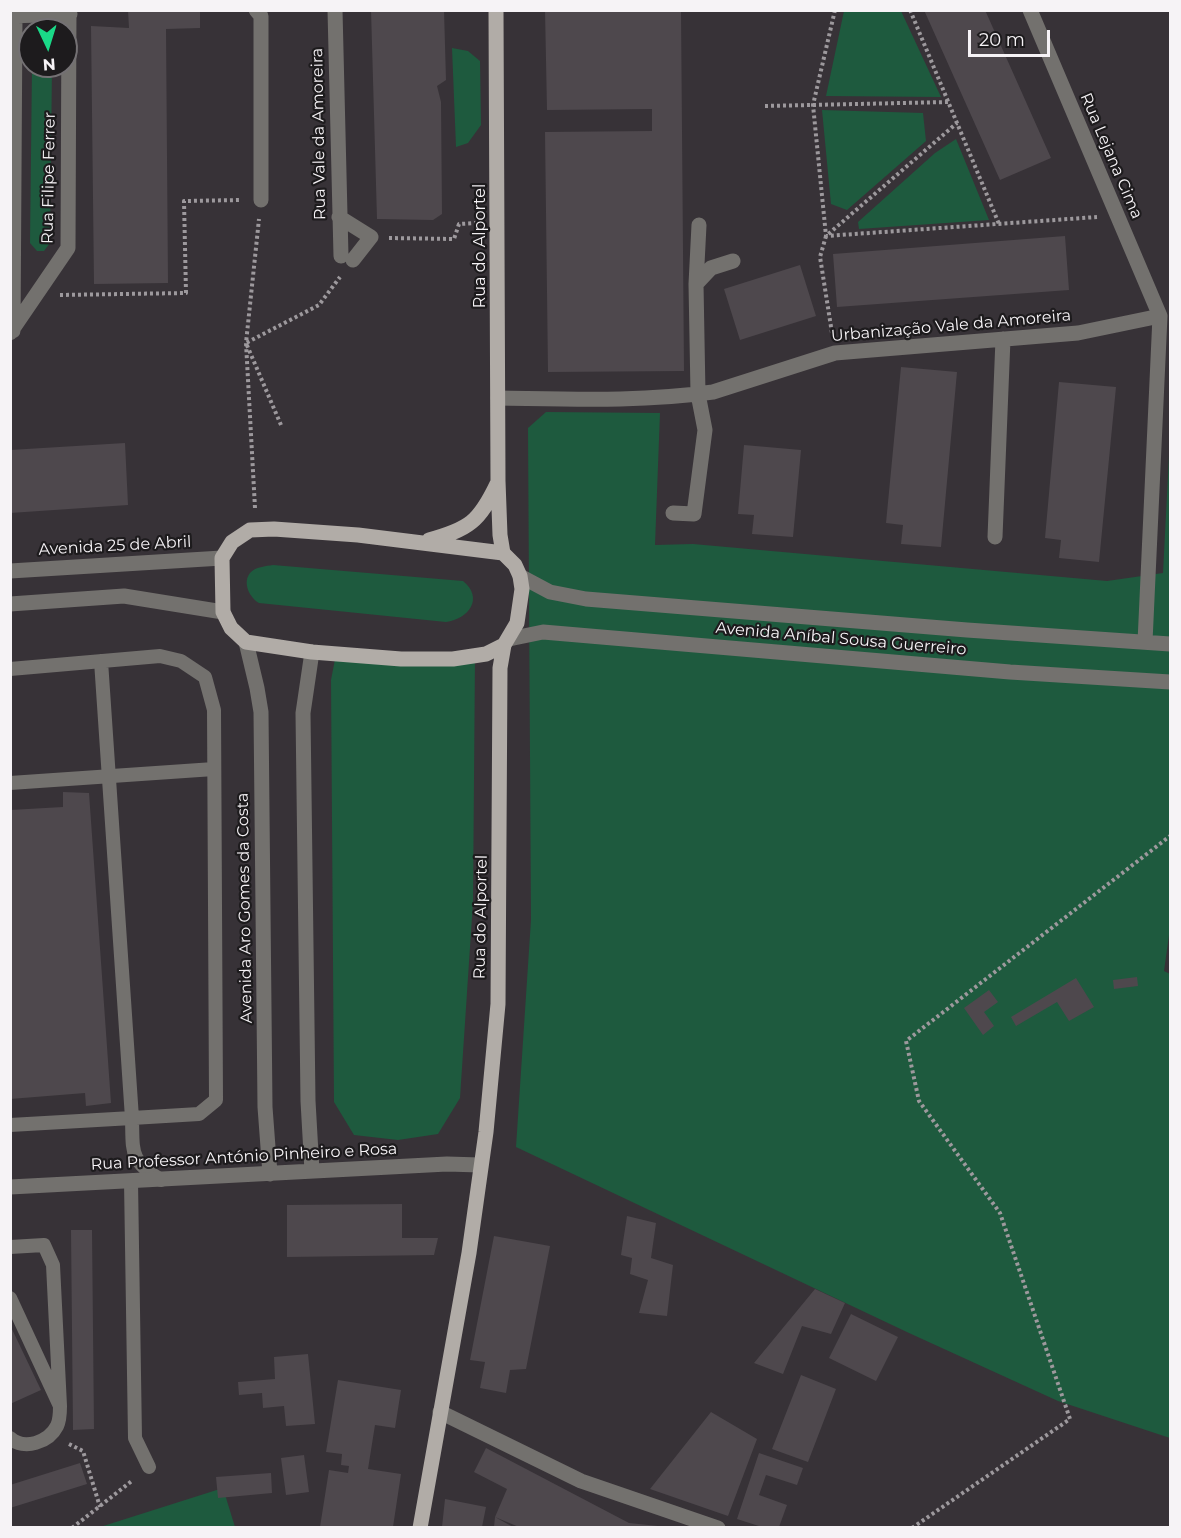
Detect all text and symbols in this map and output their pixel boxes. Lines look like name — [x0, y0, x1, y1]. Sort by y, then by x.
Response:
north arrow — [18, 18, 78, 78]
scale bar — [971, 18, 1054, 56]
text: 20 m — [979, 29, 1025, 51]
street label: Rua Vale da Amoreira — [308, 48, 330, 220]
text: N — [42, 55, 56, 74]
street label: Rua Lejana Cima — [1076, 90, 1146, 222]
street label: Rua Filipe Ferrer — [38, 112, 60, 244]
street label: Rua do Alportel — [470, 184, 490, 308]
street label: Urbanização Vale da Amoreira — [830, 306, 1072, 346]
street label: Avenida 25 de Abril — [38, 532, 192, 560]
street label: Avenida Aníbal Sousa Guerreiro — [715, 618, 967, 660]
street label: Avenida Aro Gomes da Costa — [233, 793, 257, 1023]
street label: Rua do Alportel — [470, 855, 492, 979]
street label: Rua Professor António Pinheiro e Rosa — [90, 1139, 398, 1175]

